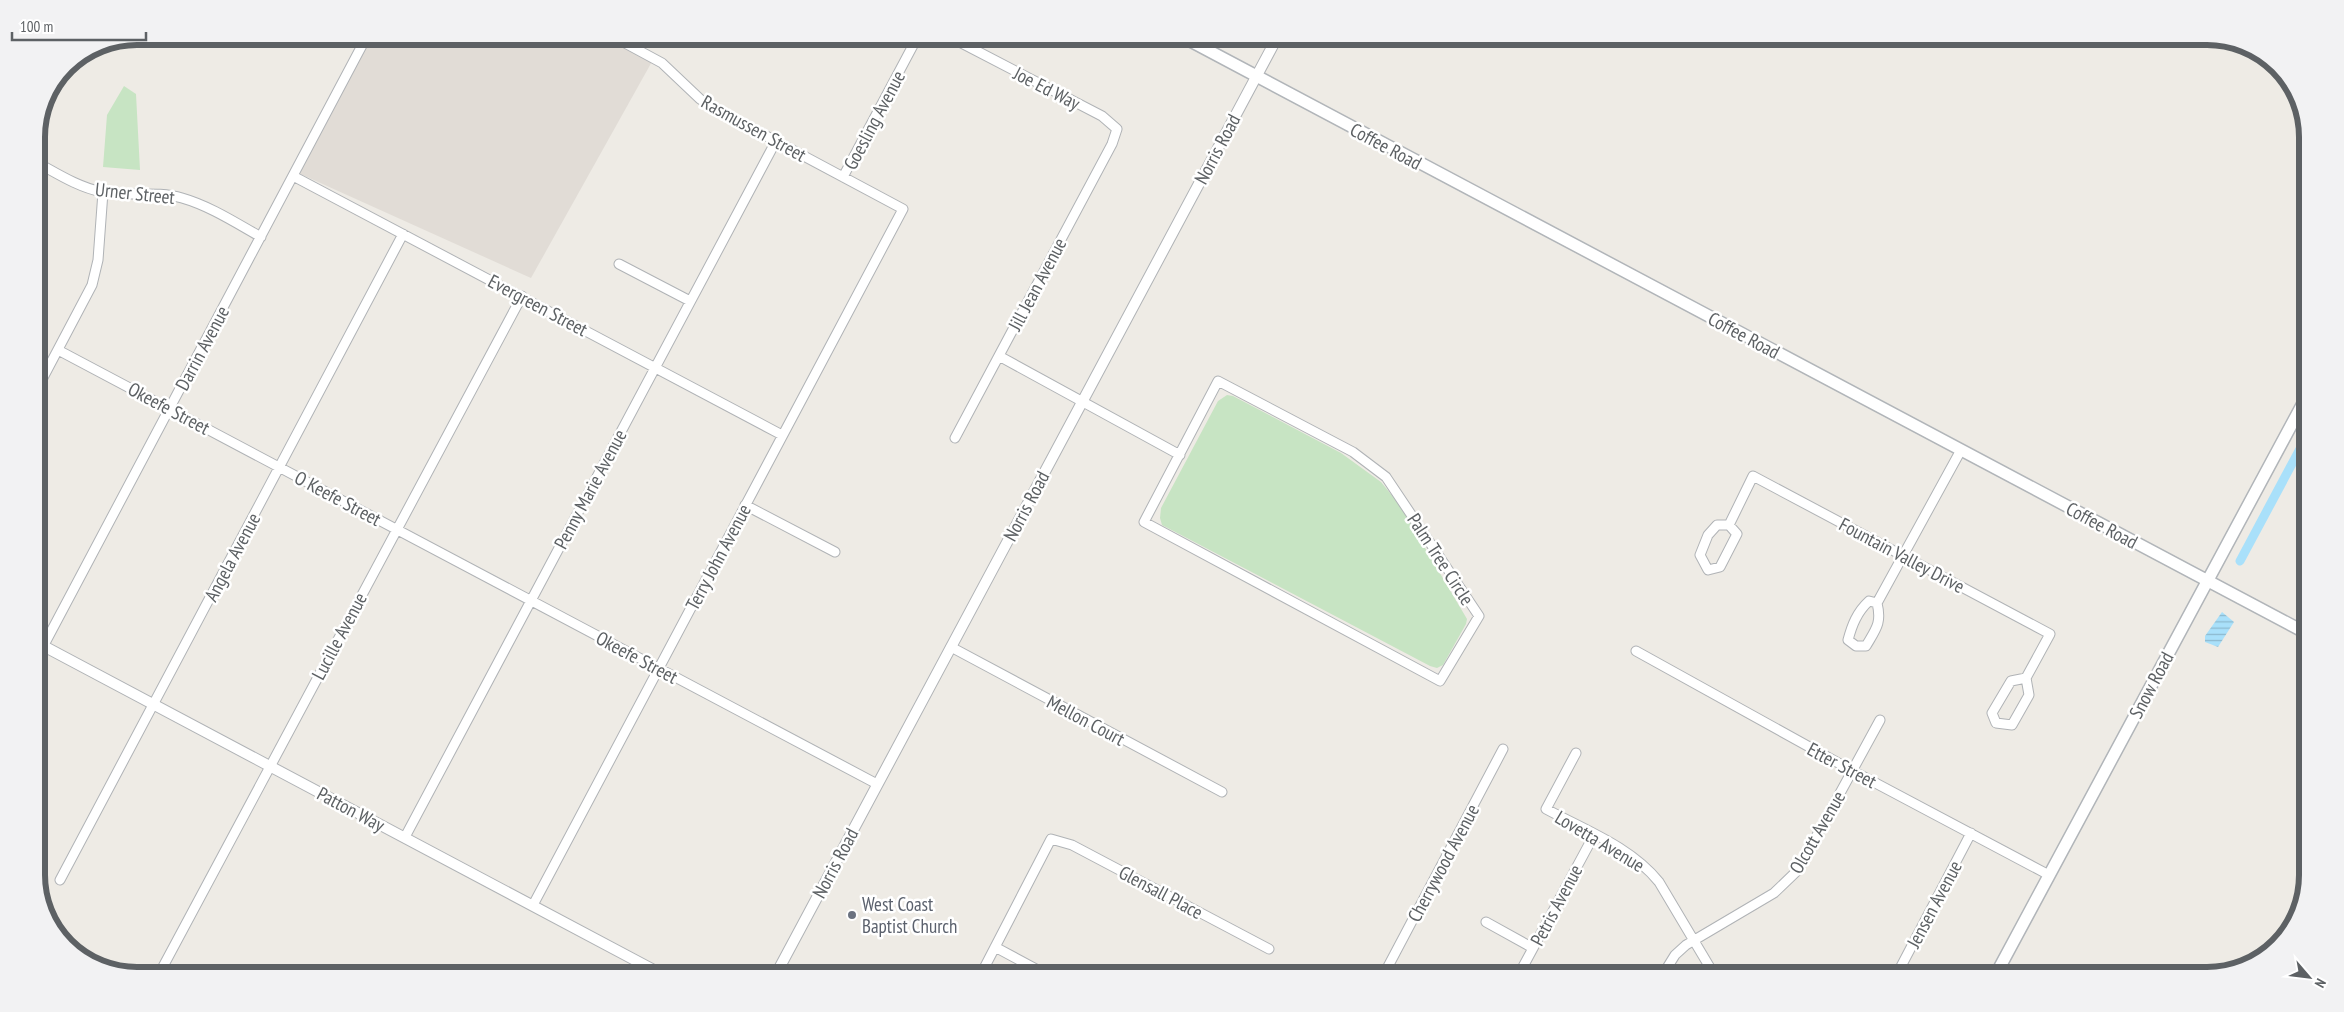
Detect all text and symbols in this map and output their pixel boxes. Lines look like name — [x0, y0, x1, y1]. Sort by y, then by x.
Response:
scale bar — [12, 10, 146, 42]
text: 100 m — [20, 17, 53, 36]
street label: Joe Ed Way — [1009, 61, 1085, 115]
street label: Goesling Avenue — [838, 66, 910, 174]
street label: Rasmussen Street — [697, 89, 811, 167]
street label: Norris Road — [1189, 110, 1245, 188]
street label: Coffee Road — [1346, 117, 1426, 175]
street label: Urner Street — [94, 177, 177, 209]
street label: Jill Jean Avenue — [1002, 233, 1071, 335]
street label: Evergreen Street — [484, 269, 593, 342]
street label: Darrin Avenue — [170, 302, 234, 394]
street label: Coffee Road — [1704, 306, 1784, 364]
street label: Okeefe Street — [124, 376, 215, 440]
street label: Penny Marie Avenue — [549, 425, 632, 553]
street label: O Keefe Street — [291, 465, 386, 531]
street label: Norris Road — [998, 467, 1054, 545]
street label: Coffee Road — [2062, 496, 2142, 554]
street label: Terry John Avenue — [680, 500, 756, 614]
street label: Angela Avenue — [199, 508, 265, 605]
street label: Palm Tree Circle — [1402, 509, 1480, 610]
street label: Fountain Valley Drive — [1835, 512, 1969, 598]
street label: Lucille Avenue — [306, 588, 372, 684]
street label: Okeefe Street — [592, 625, 683, 689]
street label: Snow Road — [2124, 648, 2178, 722]
street label: Mellon Court — [1043, 689, 1130, 751]
street label: Etter Street — [1803, 737, 1881, 794]
street label: Patton Way — [313, 781, 390, 837]
street label: Olcott Avenue — [1784, 786, 1850, 878]
street label: Cherrywood Avenue — [1402, 800, 1484, 926]
street label: Lovetta Avenue — [1551, 805, 1649, 877]
street label: Norris Road — [807, 824, 863, 902]
street label: Jensen Avenue — [1901, 856, 1967, 952]
street label: Glensall Place — [1115, 860, 1207, 924]
street label: Petris Avenue — [1525, 860, 1587, 950]
place label: West Coast Baptist Church — [862, 892, 957, 938]
marker: West Coast Baptist Church — [846, 909, 858, 921]
north arrow — [2284, 952, 2334, 1002]
text: N — [2311, 976, 2330, 991]

